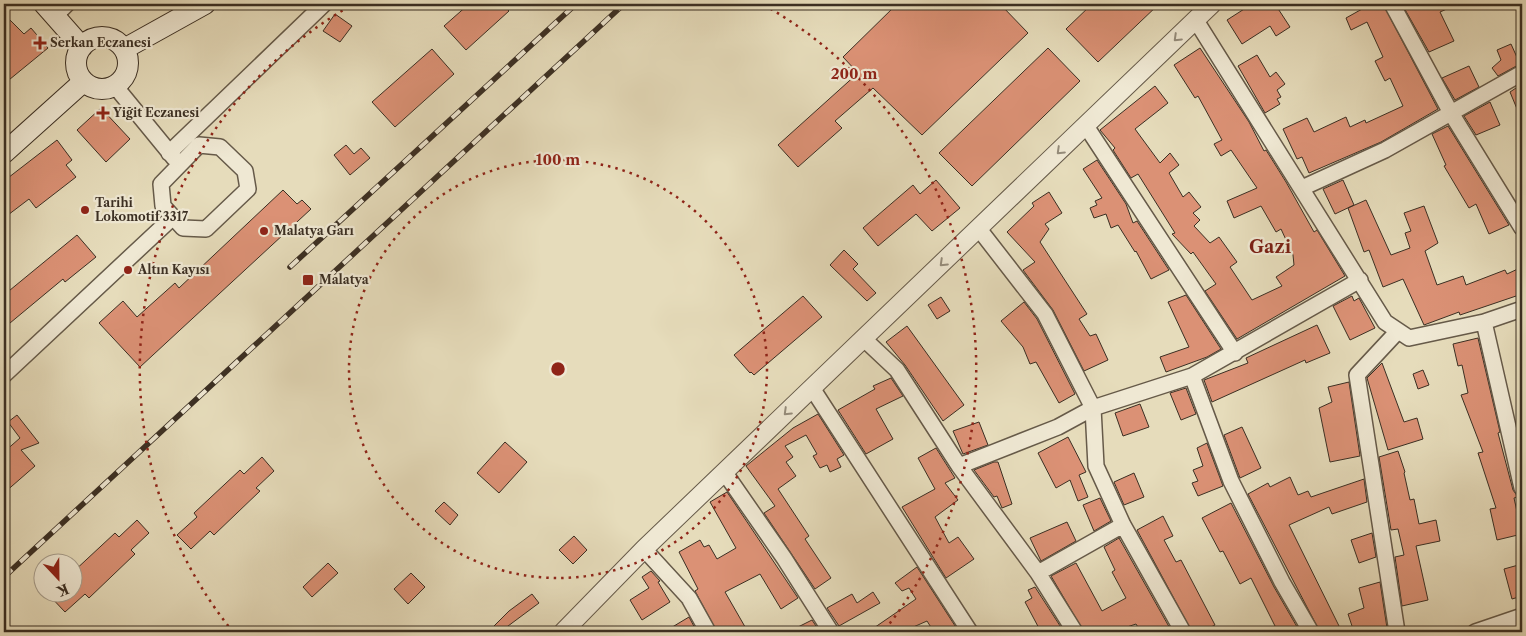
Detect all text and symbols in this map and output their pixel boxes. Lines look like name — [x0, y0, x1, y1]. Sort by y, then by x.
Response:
one-way arrow — [1173, 32, 1182, 41]
place label: Serkan Eczanesi — [50, 35, 152, 50]
marker: Serkan Eczanesi — [34, 37, 46, 49]
text: 200 m — [831, 64, 877, 83]
place label: Yiğit Eczanesi — [112, 105, 200, 120]
marker: Yiğit Eczanesi — [97, 107, 109, 119]
one-way arrow — [1057, 145, 1066, 154]
text: 100 m — [536, 150, 580, 169]
place label: Tarihi Lokomotif 3317 — [95, 195, 189, 224]
marker: Tarihi Lokomotif 3317 — [79, 204, 91, 216]
place label: Malatya Garı — [274, 223, 355, 238]
marker: Malatya Garı — [258, 225, 270, 237]
district label: Gazi — [1249, 236, 1292, 258]
one-way arrow — [940, 257, 949, 266]
place label: Altın Kayısı — [137, 262, 210, 277]
marker: Altın Kayısı — [122, 264, 134, 276]
place label: Malatya — [319, 272, 370, 287]
marker: Malatya — [301, 273, 315, 287]
centre of rings — [549, 360, 567, 378]
one-way arrow — [784, 406, 793, 415]
north arrow — [32, 554, 82, 604]
text: K — [54, 580, 71, 601]

